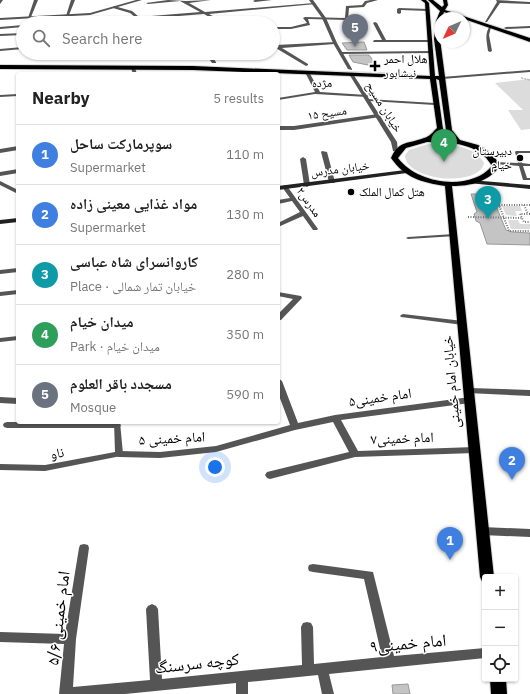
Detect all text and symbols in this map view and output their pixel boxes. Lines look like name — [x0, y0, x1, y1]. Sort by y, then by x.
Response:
north arrow — [434, 12, 470, 48]
pin: 5 — [342, 14, 368, 47]
search box — [16, 16, 280, 60]
icon: search — [30, 27, 52, 49]
text: Search here — [62, 29, 142, 48]
place label: هلال احمر نیشابور — [383, 51, 428, 80]
marker: هلال احمر نیشابور — [369, 60, 381, 72]
street label: مژده — [312, 75, 332, 90]
street label: خیابان مسیح — [363, 79, 406, 135]
text: Nearby — [32, 87, 90, 109]
text: 5 results — [213, 90, 264, 107]
street label: مسیح ۱۵ — [306, 102, 347, 123]
pin: 4 — [431, 129, 457, 162]
text: سوپرمارکت ساحل — [70, 134, 172, 153]
place label: دبیرستان خیام — [472, 143, 512, 173]
text: 1 — [41, 146, 49, 163]
text: 110 m — [226, 146, 264, 163]
marker: دبیرستان خیام — [515, 153, 525, 163]
street label: خیابان مدرس — [310, 157, 371, 180]
text: Supermarket — [70, 159, 146, 176]
street label: مدرس۲ — [294, 184, 325, 220]
place label: هتل کمال الملک — [359, 184, 425, 199]
pin: 3 — [475, 186, 501, 219]
marker: هتل کمال الملک — [346, 187, 356, 197]
text: مواد غذایی معینی زاده — [70, 194, 197, 213]
text: 2 — [41, 206, 49, 223]
text: 130 m — [226, 206, 264, 223]
text: Supermarket — [70, 219, 146, 236]
text: کاروانسرای شاه عباسی — [70, 252, 198, 271]
text: 3 — [41, 266, 49, 283]
text: 280 m — [226, 266, 264, 283]
text: Place · خیابان تمار شمالی — [70, 278, 196, 295]
text: میدان خیام — [70, 312, 134, 331]
text: 4 — [41, 326, 49, 343]
text: 350 m — [226, 326, 264, 343]
street label: خیابان امام خمینی — [438, 335, 465, 429]
text: Park · میدان خیام — [70, 338, 160, 355]
text: مسجدد باقر العلوم — [70, 374, 172, 393]
street label: امام خمینی۵ — [347, 384, 413, 411]
text: 5 — [41, 386, 49, 403]
text: 590 m — [226, 386, 264, 403]
text: Mosque — [70, 399, 116, 416]
street label: امام خمینی ۵ — [138, 427, 206, 450]
street label: امام خمینی۷ — [370, 428, 434, 449]
street label: ناو — [48, 443, 66, 463]
pin: 2 — [499, 447, 525, 480]
your location — [205, 457, 225, 477]
pin: 1 — [437, 527, 463, 560]
street label: امام خمینی ۵/۶ — [41, 570, 76, 667]
map controls — [482, 574, 518, 682]
button: + — [482, 574, 518, 610]
button: − — [482, 610, 518, 646]
street label: امام خمینی۹ — [369, 629, 447, 658]
button: locate — [482, 646, 518, 682]
street label: کوچه سرسنگ — [154, 648, 240, 678]

